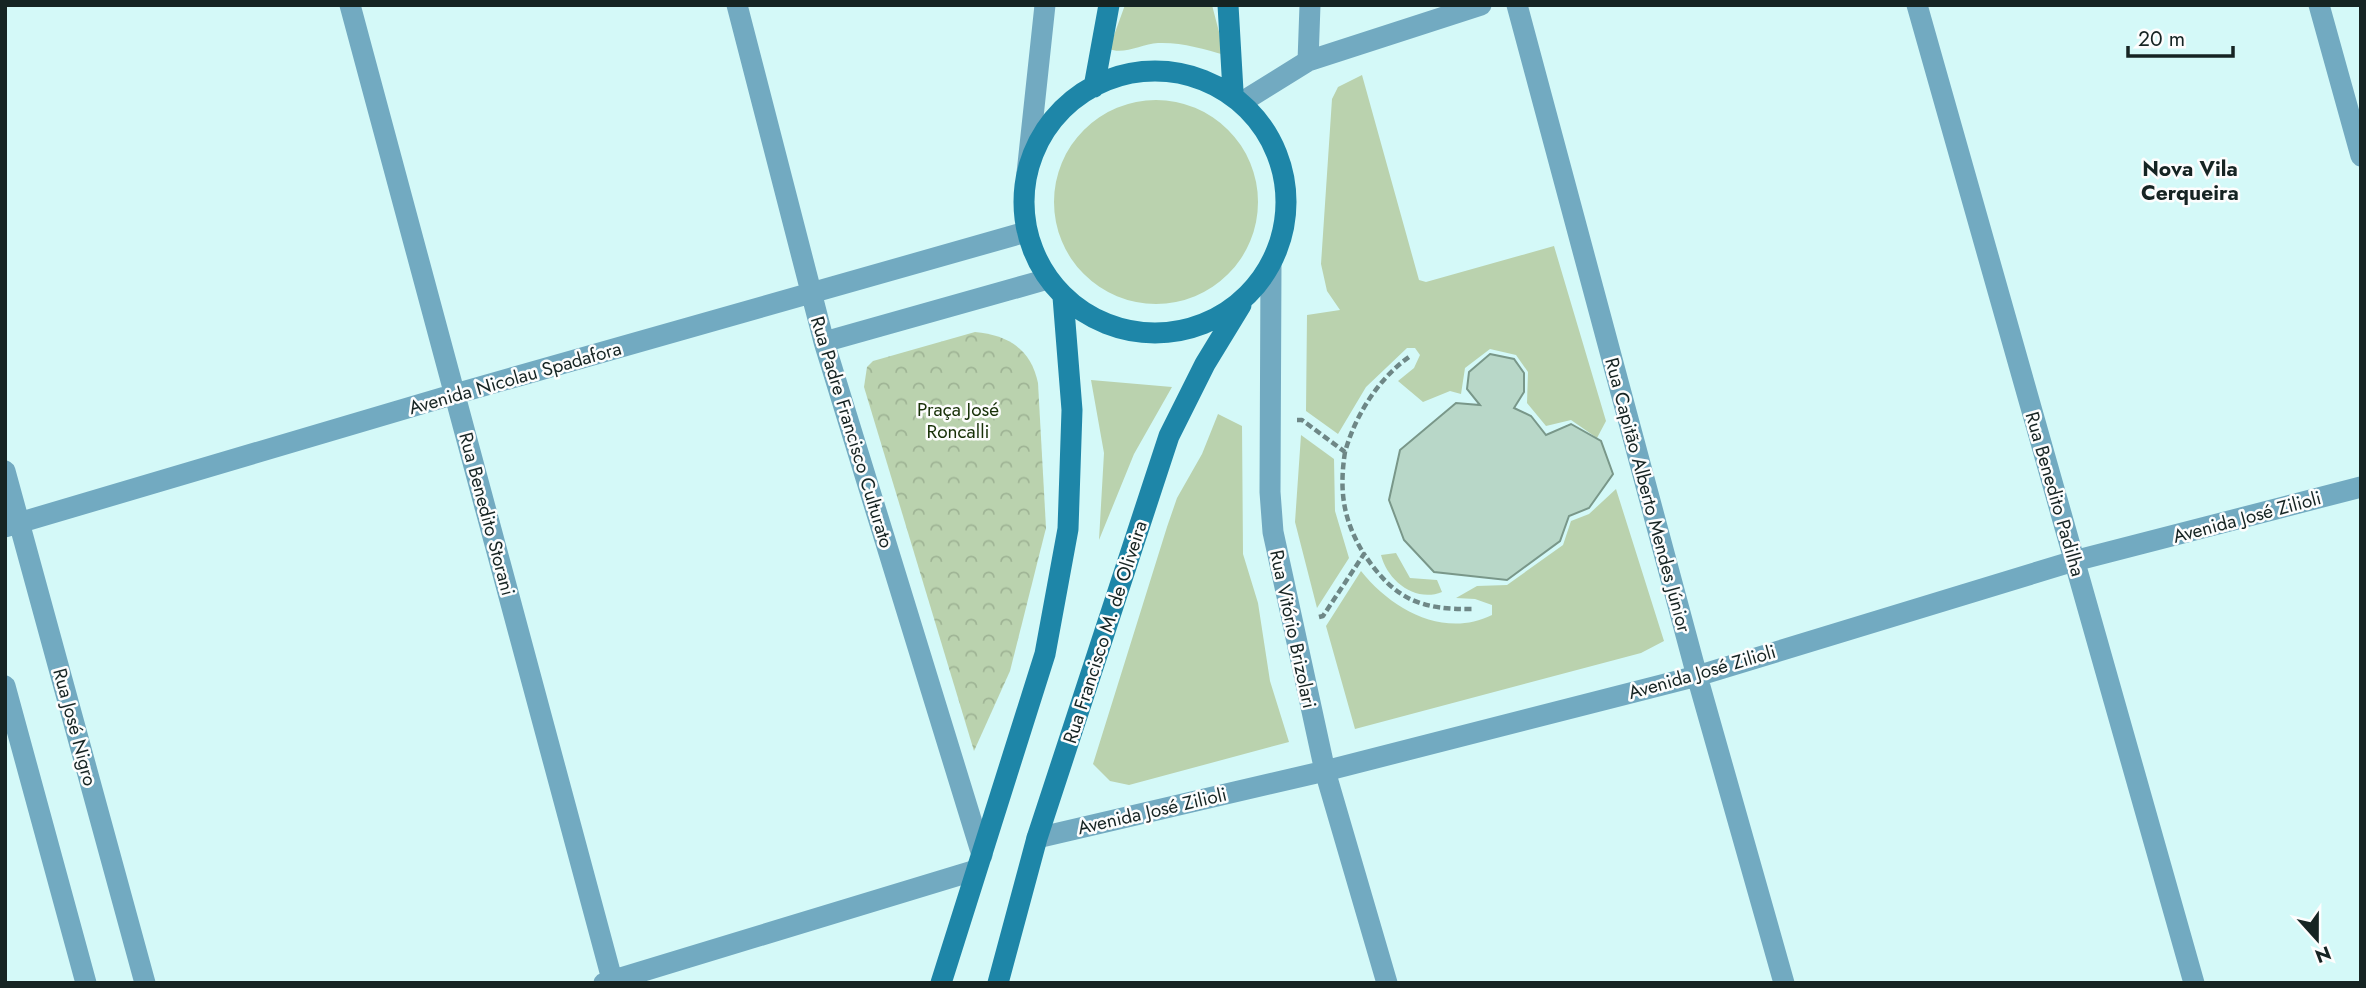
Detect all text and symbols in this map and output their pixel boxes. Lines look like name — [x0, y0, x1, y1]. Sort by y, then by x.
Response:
scale bar — [2128, 14, 2233, 58]
text: 20 m — [2138, 24, 2185, 54]
district label: Nova Vila Cerqueira — [2141, 154, 2239, 208]
street label: Rua Padre Francisco Culturato — [804, 313, 900, 551]
street label: Avenida Nicolau Spadafora — [405, 335, 625, 421]
street label: Rua Capitão Alberto Mendes Júnior — [1598, 355, 1698, 636]
park label: Praça José Roncalli — [917, 396, 999, 445]
street label: Rua Benedito Padilha — [2019, 408, 2091, 580]
street label: Rua Benedito Storani — [452, 429, 522, 599]
street label: Avenida José Zilioli — [2170, 484, 2324, 550]
street label: Rua Francisco M. de Oliveira — [1056, 517, 1154, 747]
street label: Rua Vitório Brizolari — [1263, 547, 1323, 711]
street label: Avenida José Zilioli — [1625, 638, 1779, 706]
street label: Rua José Nigro — [46, 665, 104, 789]
street label: Avenida José Zilioli — [1075, 781, 1229, 841]
north arrow — [2282, 904, 2352, 974]
text: N — [2311, 939, 2335, 970]

